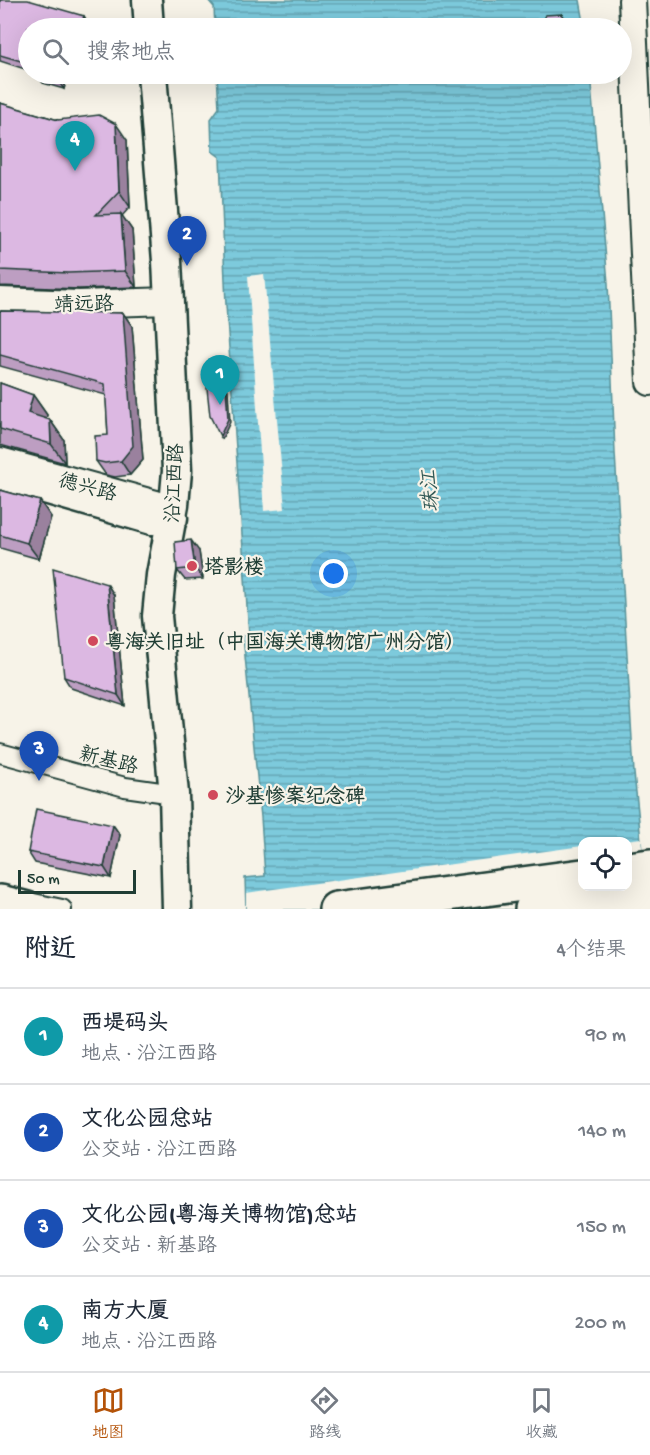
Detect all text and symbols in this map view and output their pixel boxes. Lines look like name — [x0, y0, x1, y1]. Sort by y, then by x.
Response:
search box — [18, 18, 632, 84]
icon: search — [39, 35, 72, 68]
text: 搜索地点 — [87, 41, 175, 67]
pin: 4 — [56, 122, 94, 171]
pin: 2 — [168, 216, 207, 266]
street label: 靖远路 — [54, 292, 115, 319]
pin: 1 — [200, 356, 240, 405]
street label: 沿江西路 — [161, 442, 190, 524]
water label: 珠江 — [416, 468, 446, 513]
street label: 德兴路 — [55, 469, 121, 509]
place label: 塔影楼 — [204, 556, 264, 581]
marker: 塔影楼 — [185, 559, 199, 573]
your location — [319, 559, 348, 588]
place label: 粤海关旧址（中国海关博物馆广州分馆） — [105, 631, 465, 656]
marker: 粤海关旧址（中国海关博物馆广州分馆） — [86, 634, 100, 648]
pin: 3 — [20, 732, 58, 781]
street label: 新基路 — [76, 742, 141, 781]
place label: 沙基惨案纪念碑 — [225, 785, 365, 810]
marker: 沙基惨案纪念碑 — [206, 788, 220, 802]
map controls — [578, 837, 632, 891]
button: locate — [578, 837, 632, 891]
scale bar — [18, 867, 136, 894]
text: 50 m — [27, 871, 60, 890]
text: 附近 — [24, 936, 76, 967]
text: 4个结果 — [557, 940, 626, 963]
text: 西堤码头 — [81, 1012, 169, 1038]
text: 1 — [39, 1025, 48, 1048]
text: 90 m — [586, 1025, 626, 1048]
text: 地点 · 沿江西路 — [81, 1044, 217, 1067]
text: 文化公园总站 — [81, 1108, 213, 1134]
text: 2 — [39, 1121, 48, 1144]
text: 140 m — [578, 1121, 626, 1144]
text: 公交站 · 沿江西路 — [81, 1140, 237, 1163]
text: 文化公园(粤海关博物馆)总站 — [81, 1204, 357, 1230]
text: 3 — [38, 1217, 49, 1240]
text: 150 m — [577, 1217, 626, 1240]
text: 公交站 · 新基路 — [81, 1236, 217, 1259]
text: 南方大厦 — [81, 1300, 169, 1326]
text: 4 — [39, 1313, 48, 1336]
text: 200 m — [575, 1313, 626, 1336]
text: 地点 · 沿江西路 — [81, 1332, 217, 1355]
tab: 地图 — [92, 1384, 125, 1444]
tab: 路线 — [308, 1384, 341, 1444]
tab: 收藏 — [525, 1384, 558, 1444]

